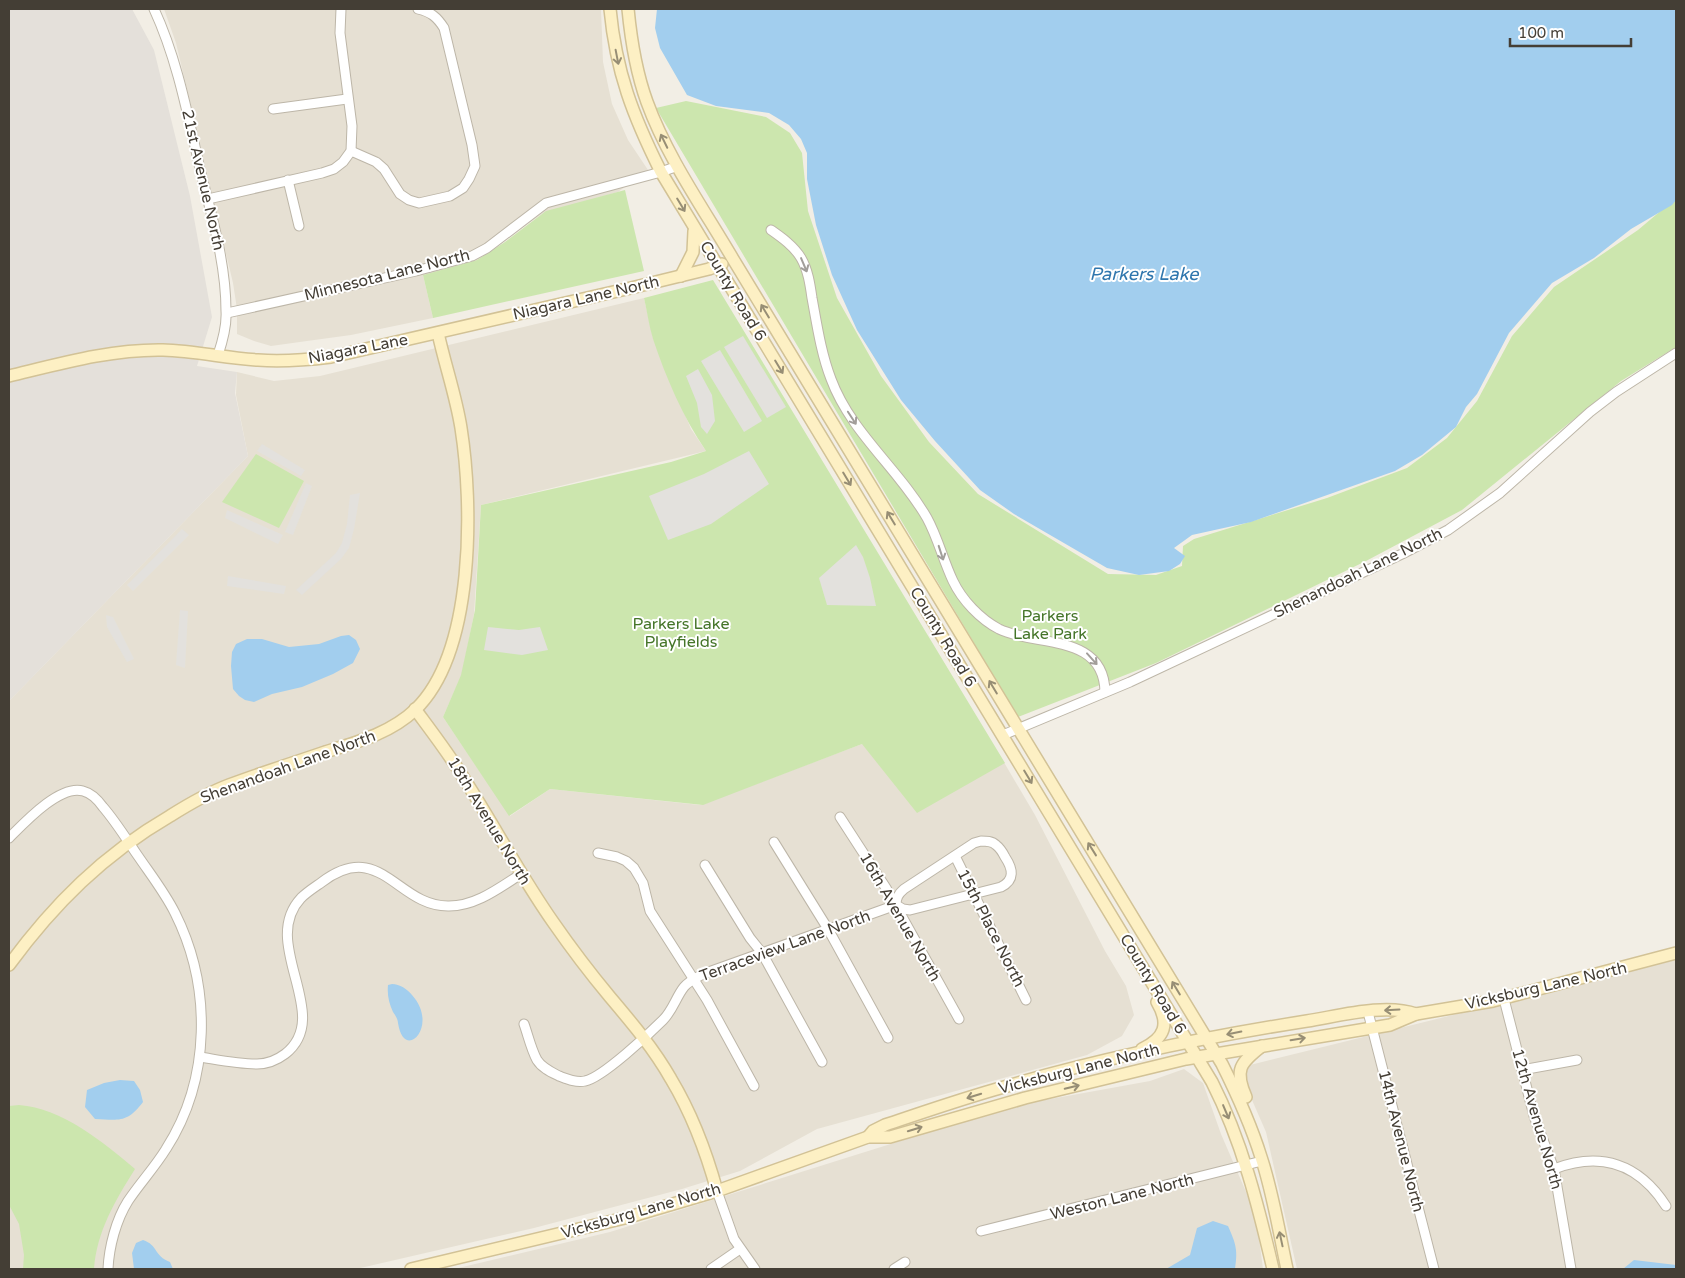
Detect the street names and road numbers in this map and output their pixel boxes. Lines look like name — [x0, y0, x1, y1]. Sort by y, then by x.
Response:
street label: 21st Avenue North — [177, 108, 229, 252]
street label: County Road 6 — [695, 237, 771, 345]
street label: Minnesota Lane North — [302, 245, 472, 305]
street label: Niagara Lane North — [511, 271, 661, 325]
street label: Niagara Lane — [306, 330, 410, 368]
street label: Shenandoah Lane North — [1270, 523, 1446, 623]
street label: County Road 6 — [905, 583, 981, 691]
street label: Shenandoah Lane North — [198, 726, 378, 808]
street label: 18th Avenue North — [443, 753, 535, 889]
street label: 16th Avenue North — [855, 849, 945, 985]
street label: 15th Place North — [953, 866, 1029, 990]
street label: Terraceview Lane North — [697, 906, 873, 986]
street label: County Road 6 — [1115, 930, 1191, 1038]
street label: Vicksburg Lane North — [1463, 958, 1629, 1014]
street label: Vicksburg Lane North — [996, 1039, 1162, 1099]
street label: 12th Avenue North — [1507, 1046, 1567, 1192]
street label: 14th Avenue North — [1374, 1068, 1428, 1214]
street label: Weston Lane North — [1048, 1169, 1196, 1225]
street label: Vicksburg Lane North — [559, 1179, 723, 1243]

